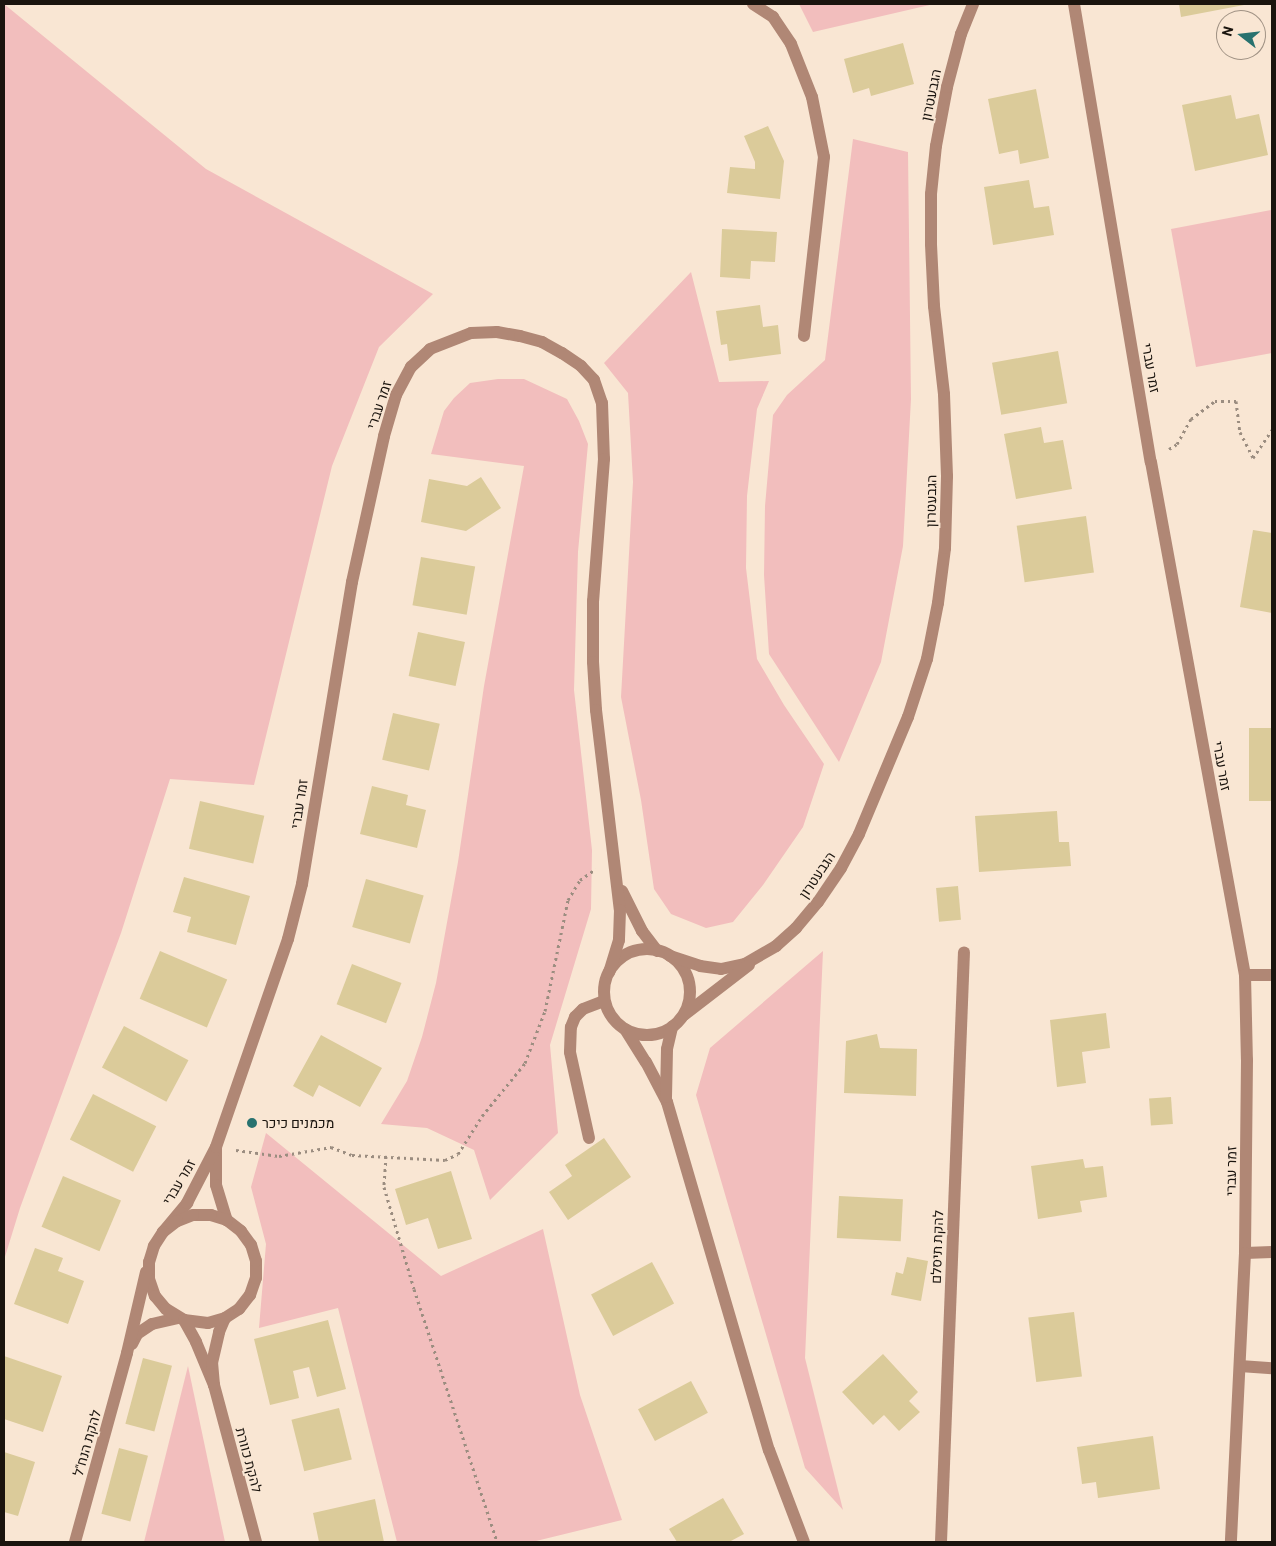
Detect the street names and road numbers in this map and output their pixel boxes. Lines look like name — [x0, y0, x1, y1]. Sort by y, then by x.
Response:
street label: הגבעטרון — [917, 67, 945, 123]
street label: זמר עברי — [1138, 342, 1164, 394]
street label: זמר עברי — [363, 379, 395, 431]
street label: הגבעטרון — [922, 474, 940, 528]
street label: זמר עברי — [1209, 740, 1235, 792]
street label: זמר עברי — [287, 778, 311, 830]
street label: הגבעטרון — [795, 848, 839, 902]
street label: זמר עברי — [1222, 1146, 1240, 1196]
street label: זמר עברי — [159, 1156, 199, 1208]
street label: להקת תיסלם — [927, 1210, 947, 1284]
street label: להקת הנח"ל — [70, 1408, 104, 1478]
street label: להקת כוורת — [232, 1425, 266, 1495]

